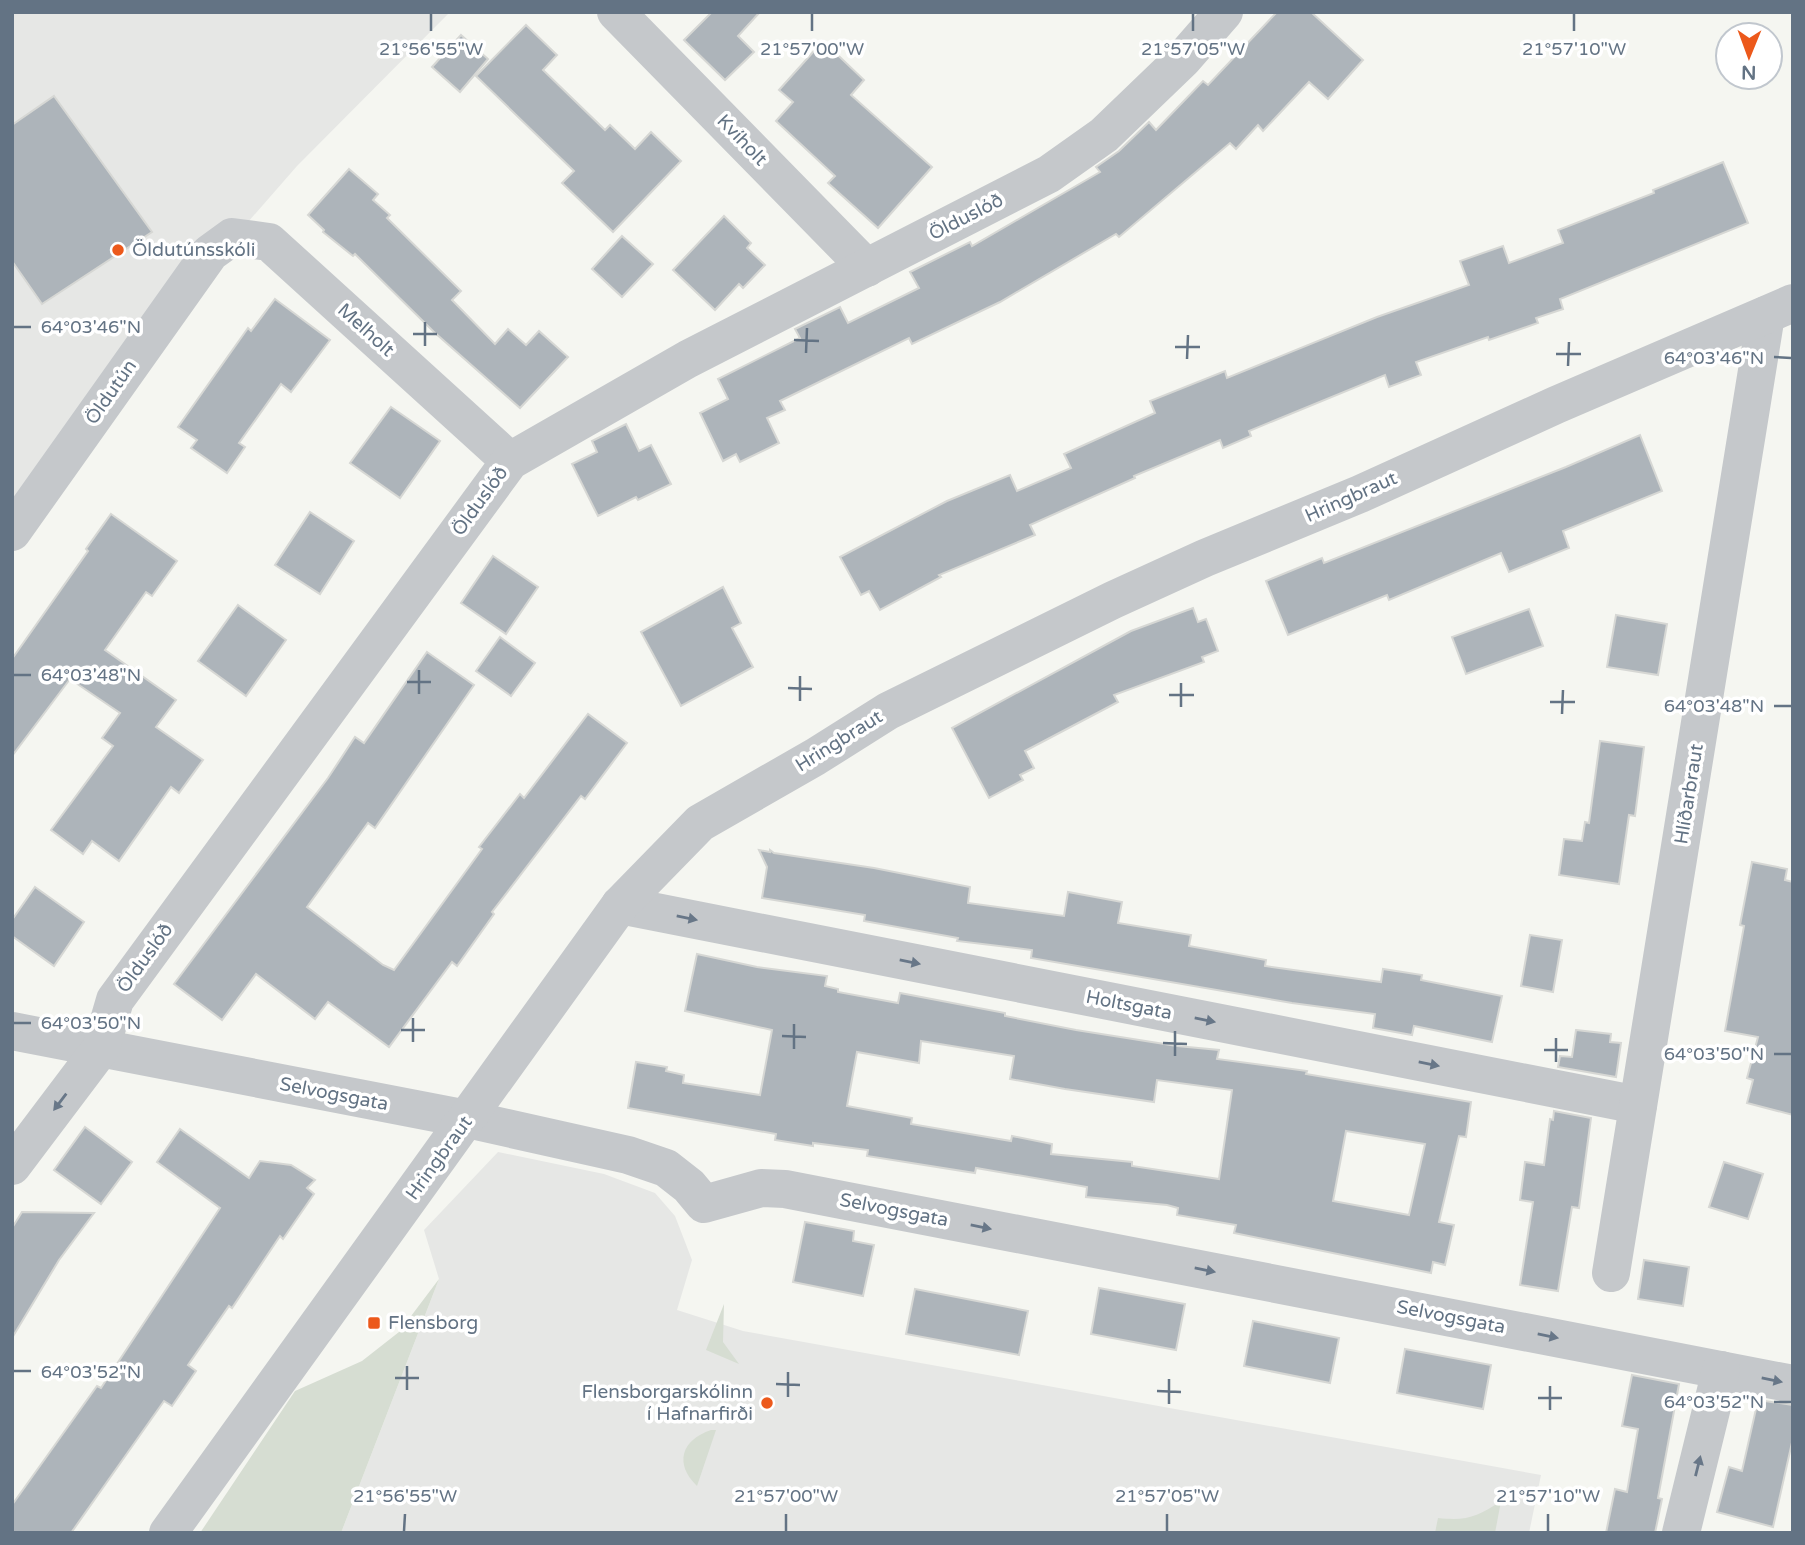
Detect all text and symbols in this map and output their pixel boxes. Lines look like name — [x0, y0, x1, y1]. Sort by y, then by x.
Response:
north arrow — [1714, 21, 1784, 91]
text: 21°56'55"W — [379, 38, 483, 60]
text: 21°57'00"W — [760, 38, 864, 60]
text: 21°57'05"W — [1141, 38, 1245, 60]
text: 21°57'10"W — [1522, 38, 1626, 60]
text: N — [1741, 61, 1757, 83]
street label: Kvíholt — [712, 110, 772, 170]
street label: Ölduslóð — [925, 189, 1007, 245]
place label: Öldutúnsskóli — [132, 239, 255, 261]
marker: Öldutúnsskóli — [110, 242, 126, 258]
street label: Melholt — [333, 299, 399, 361]
text: 64°03'46"N — [41, 316, 141, 338]
text: 64°03'46"N — [1664, 347, 1764, 369]
street label: Öldutún — [81, 355, 141, 429]
street label: Ölduslóð — [448, 462, 512, 540]
street label: Hringbraut — [1302, 467, 1400, 527]
text: 64°03'48"N — [41, 664, 141, 686]
text: 64°03'48"N — [1664, 695, 1764, 717]
street label: Hringbraut — [791, 706, 887, 776]
street label: Hlíðarbraut — [1670, 742, 1708, 846]
one-way arrow — [676, 913, 698, 924]
street label: Ölduslóð — [113, 919, 177, 997]
one-way arrow — [899, 957, 921, 968]
street label: Holtsgata — [1084, 986, 1174, 1024]
text: 64°03'50"N — [41, 1012, 141, 1034]
one-way arrow — [1194, 1015, 1216, 1026]
text: 64°03'50"N — [1664, 1043, 1764, 1065]
one-way arrow — [1418, 1058, 1440, 1069]
street label: Selvogsgata — [278, 1073, 390, 1115]
one-way arrow — [52, 1093, 67, 1111]
street label: Hringbraut — [401, 1112, 477, 1204]
street label: Selvogsgata — [838, 1189, 950, 1231]
one-way arrow — [970, 1221, 992, 1232]
one-way arrow — [1194, 1264, 1216, 1275]
street label: Selvogsgata — [1395, 1296, 1507, 1338]
place label: Flensborg — [388, 1312, 478, 1334]
marker: Flensborg — [366, 1315, 382, 1331]
one-way arrow — [1537, 1331, 1559, 1342]
text: 64°03'52"N — [41, 1361, 141, 1383]
one-way arrow — [1761, 1374, 1783, 1385]
place label: Flensborgarskólinn í Hafnarfirði — [581, 1381, 753, 1425]
text: 64°03'52"N — [1664, 1391, 1764, 1413]
marker: Flensborgarskólinn í Hafnarfirði — [759, 1395, 775, 1411]
one-way arrow — [1693, 1455, 1704, 1477]
text: 21°56'55"W — [353, 1485, 457, 1507]
text: 21°57'00"W — [734, 1485, 838, 1507]
text: 21°57'05"W — [1115, 1485, 1219, 1507]
text: 21°57'10"W — [1496, 1485, 1600, 1507]

